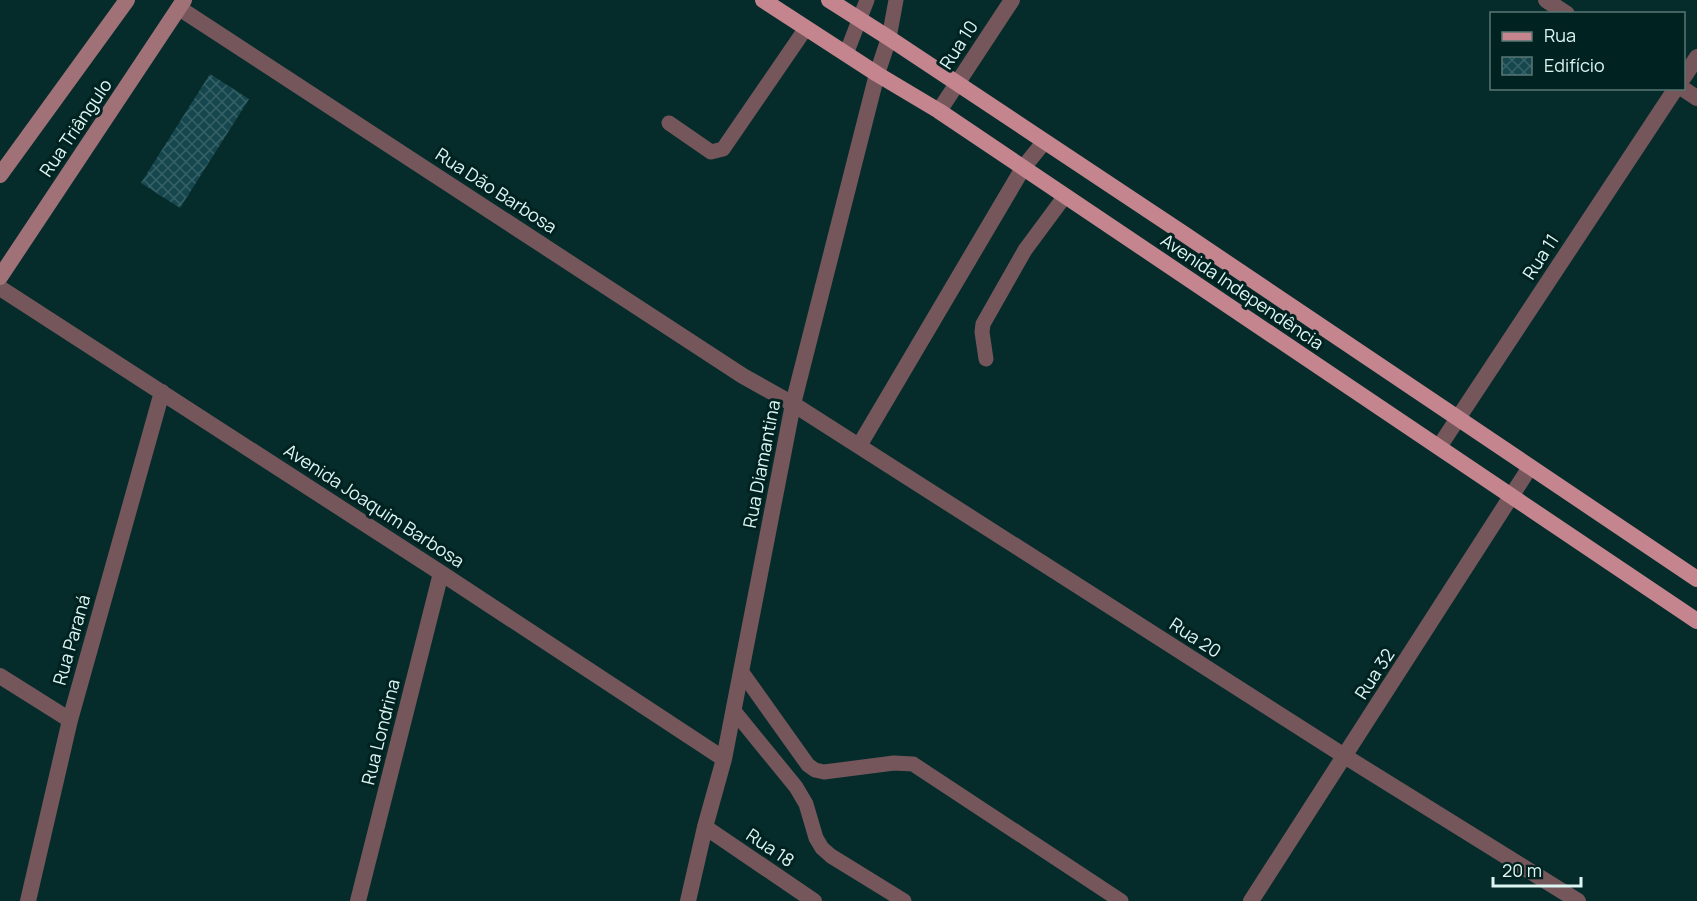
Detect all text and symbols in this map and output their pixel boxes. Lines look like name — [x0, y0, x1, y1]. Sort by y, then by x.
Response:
legend — [1490, 12, 1685, 90]
street label: Rua 10 — [933, 15, 983, 73]
text: Rua — [1544, 23, 1576, 47]
text: Edifício — [1544, 53, 1605, 77]
street label: Rua Triângulo — [34, 74, 117, 181]
street label: Rua Dão Barbosa — [431, 142, 562, 238]
street label: Avenida Independência — [1156, 228, 1329, 355]
street label: Rua 11 — [1517, 229, 1564, 284]
street label: Rua Diamantina — [737, 398, 785, 530]
street label: Avenida Joaquim Barbosa — [280, 438, 469, 573]
street label: Rua Paraná — [47, 592, 95, 688]
street label: Rua 20 — [1165, 612, 1226, 663]
street label: Rua 32 — [1349, 643, 1399, 703]
street label: Rua Londrina — [355, 676, 405, 787]
street label: Rua 18 — [742, 822, 799, 872]
scale bar — [1493, 850, 1582, 888]
text: 20 m — [1502, 858, 1542, 882]

